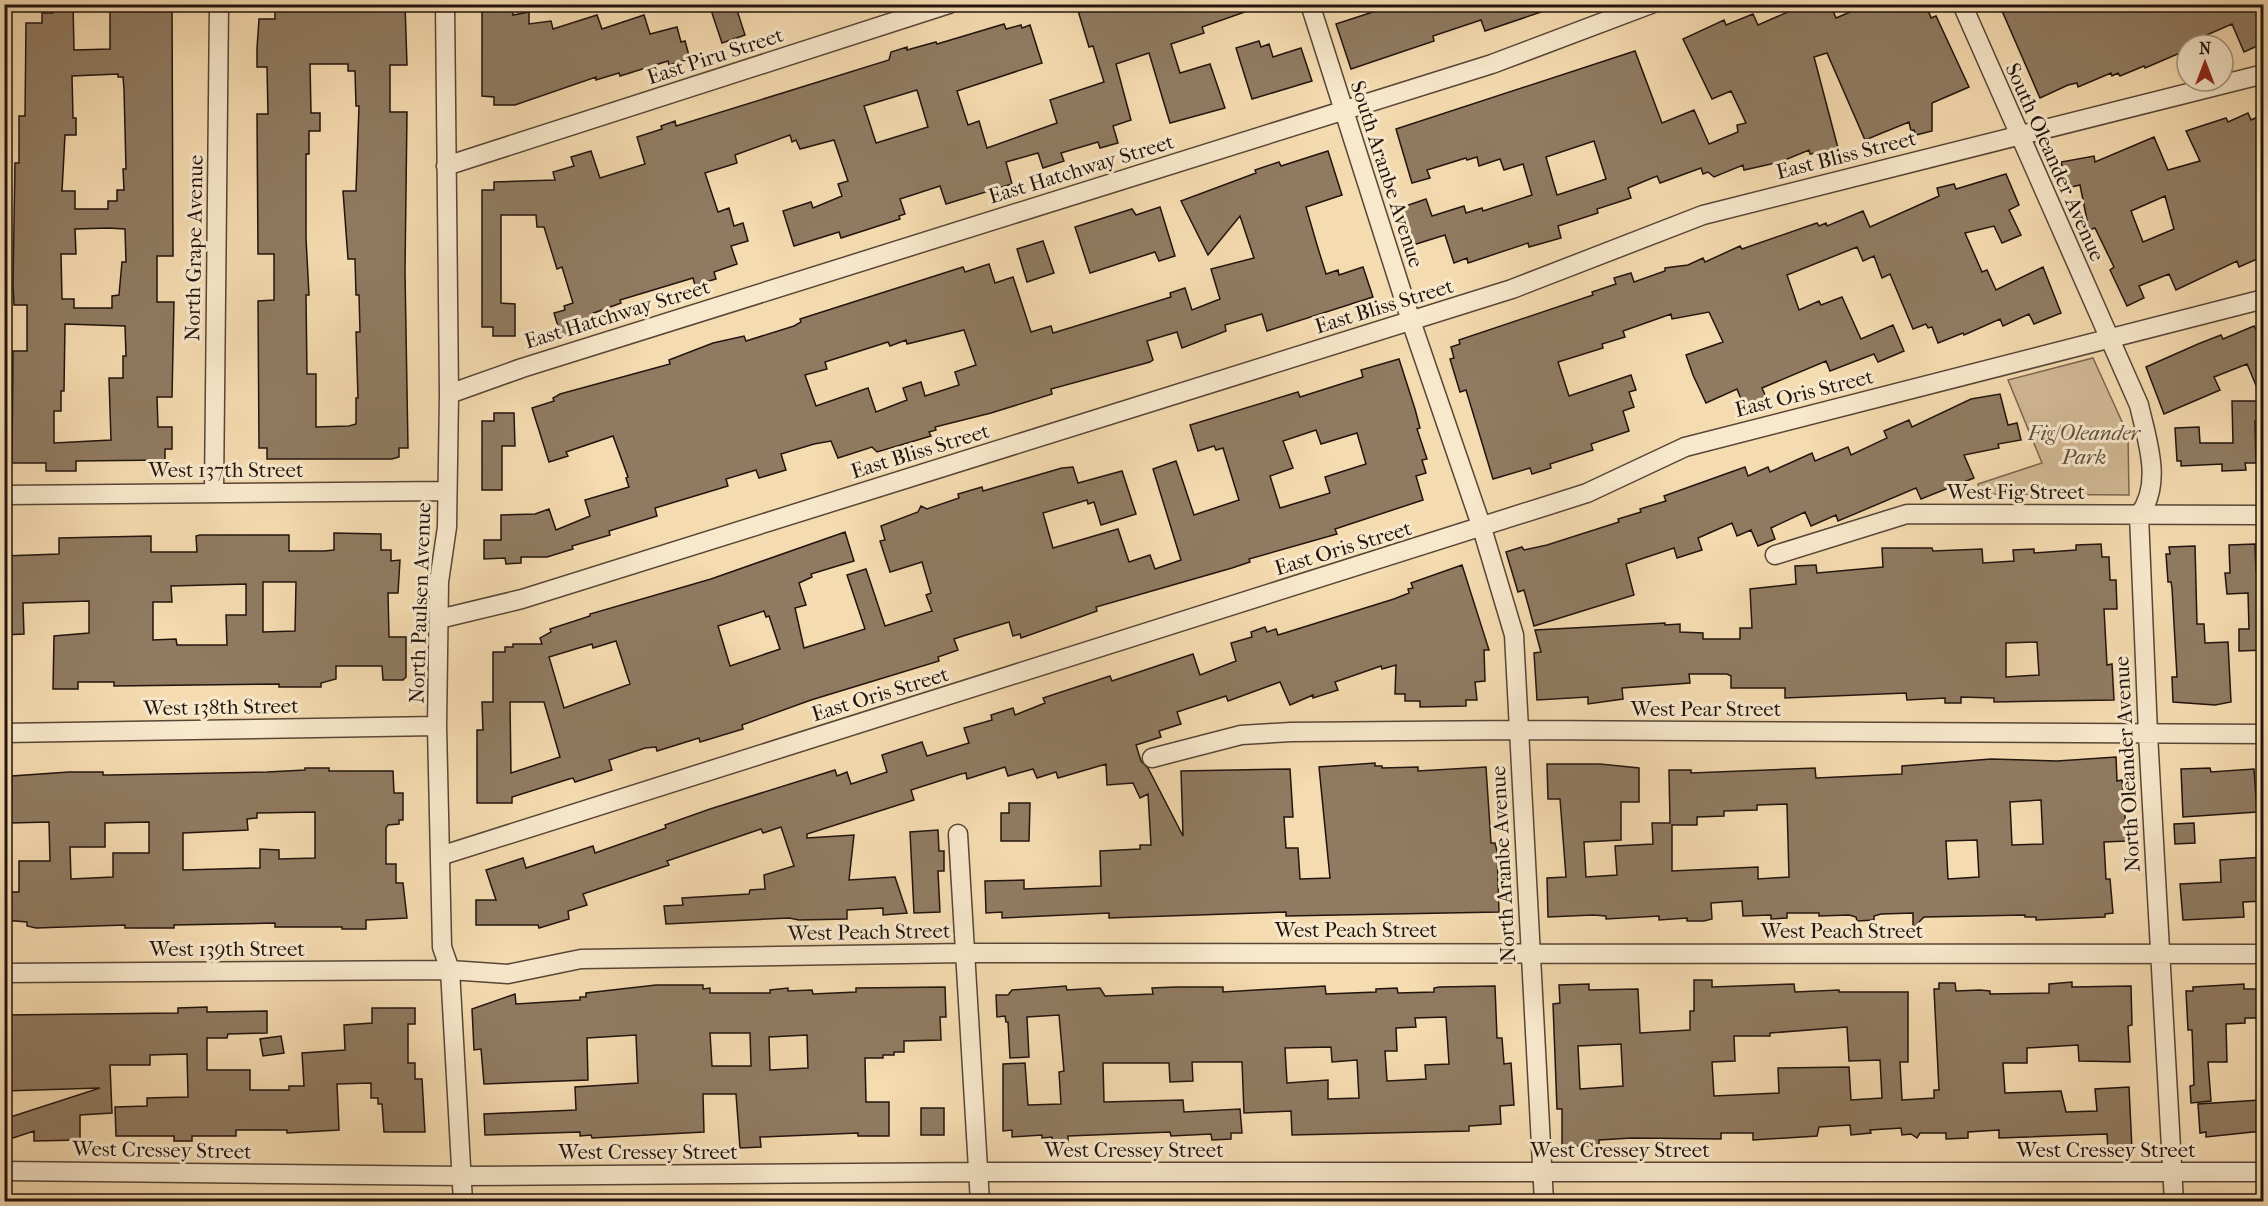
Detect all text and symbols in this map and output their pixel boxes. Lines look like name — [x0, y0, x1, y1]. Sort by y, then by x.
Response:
street label: East Piru Street — [644, 23, 787, 89]
north arrow — [2175, 33, 2235, 93]
text: N — [2199, 39, 2212, 58]
street label: South Oleander Avenue — [2000, 59, 2110, 265]
street label: South Aranbe Avenue — [1345, 78, 1429, 270]
street label: East Bliss Street — [1774, 126, 1919, 184]
street label: East Hatchway Street — [985, 129, 1177, 209]
street label: North Grape Avenue — [180, 155, 208, 341]
street label: East Bliss Street — [1312, 273, 1457, 338]
street label: East Hatchway Street — [521, 274, 713, 354]
street label: East Oris Street — [1732, 364, 1876, 422]
street label: East Bliss Street — [848, 418, 993, 483]
park label: Fig/Oleander Park — [2027, 421, 2142, 469]
street label: West 137th Street — [148, 458, 304, 482]
street label: West Fig Street — [1946, 480, 2085, 504]
street label: North Paulsen Avenue — [404, 502, 436, 704]
street label: East Oris Street — [1272, 516, 1415, 580]
street label: North Oleander Avenue — [2109, 655, 2145, 873]
street label: East Oris Street — [809, 662, 952, 726]
street label: West 138th Street — [142, 694, 299, 720]
street label: West Pear Street — [1630, 697, 1782, 721]
street label: North Aranbe Avenue — [1486, 765, 1520, 963]
street label: West Peach Street — [1274, 918, 1438, 942]
street label: West Peach Street — [787, 919, 951, 945]
street label: West Peach Street — [1760, 919, 1924, 943]
street label: West 139th Street — [148, 937, 305, 961]
street label: West Cressey Street — [71, 1136, 252, 1164]
street label: West Cressey Street — [1043, 1138, 1224, 1162]
street label: West Cressey Street — [1529, 1138, 1710, 1162]
street label: West Cressey Street — [2015, 1138, 2196, 1162]
street label: West Cressey Street — [557, 1140, 738, 1164]

